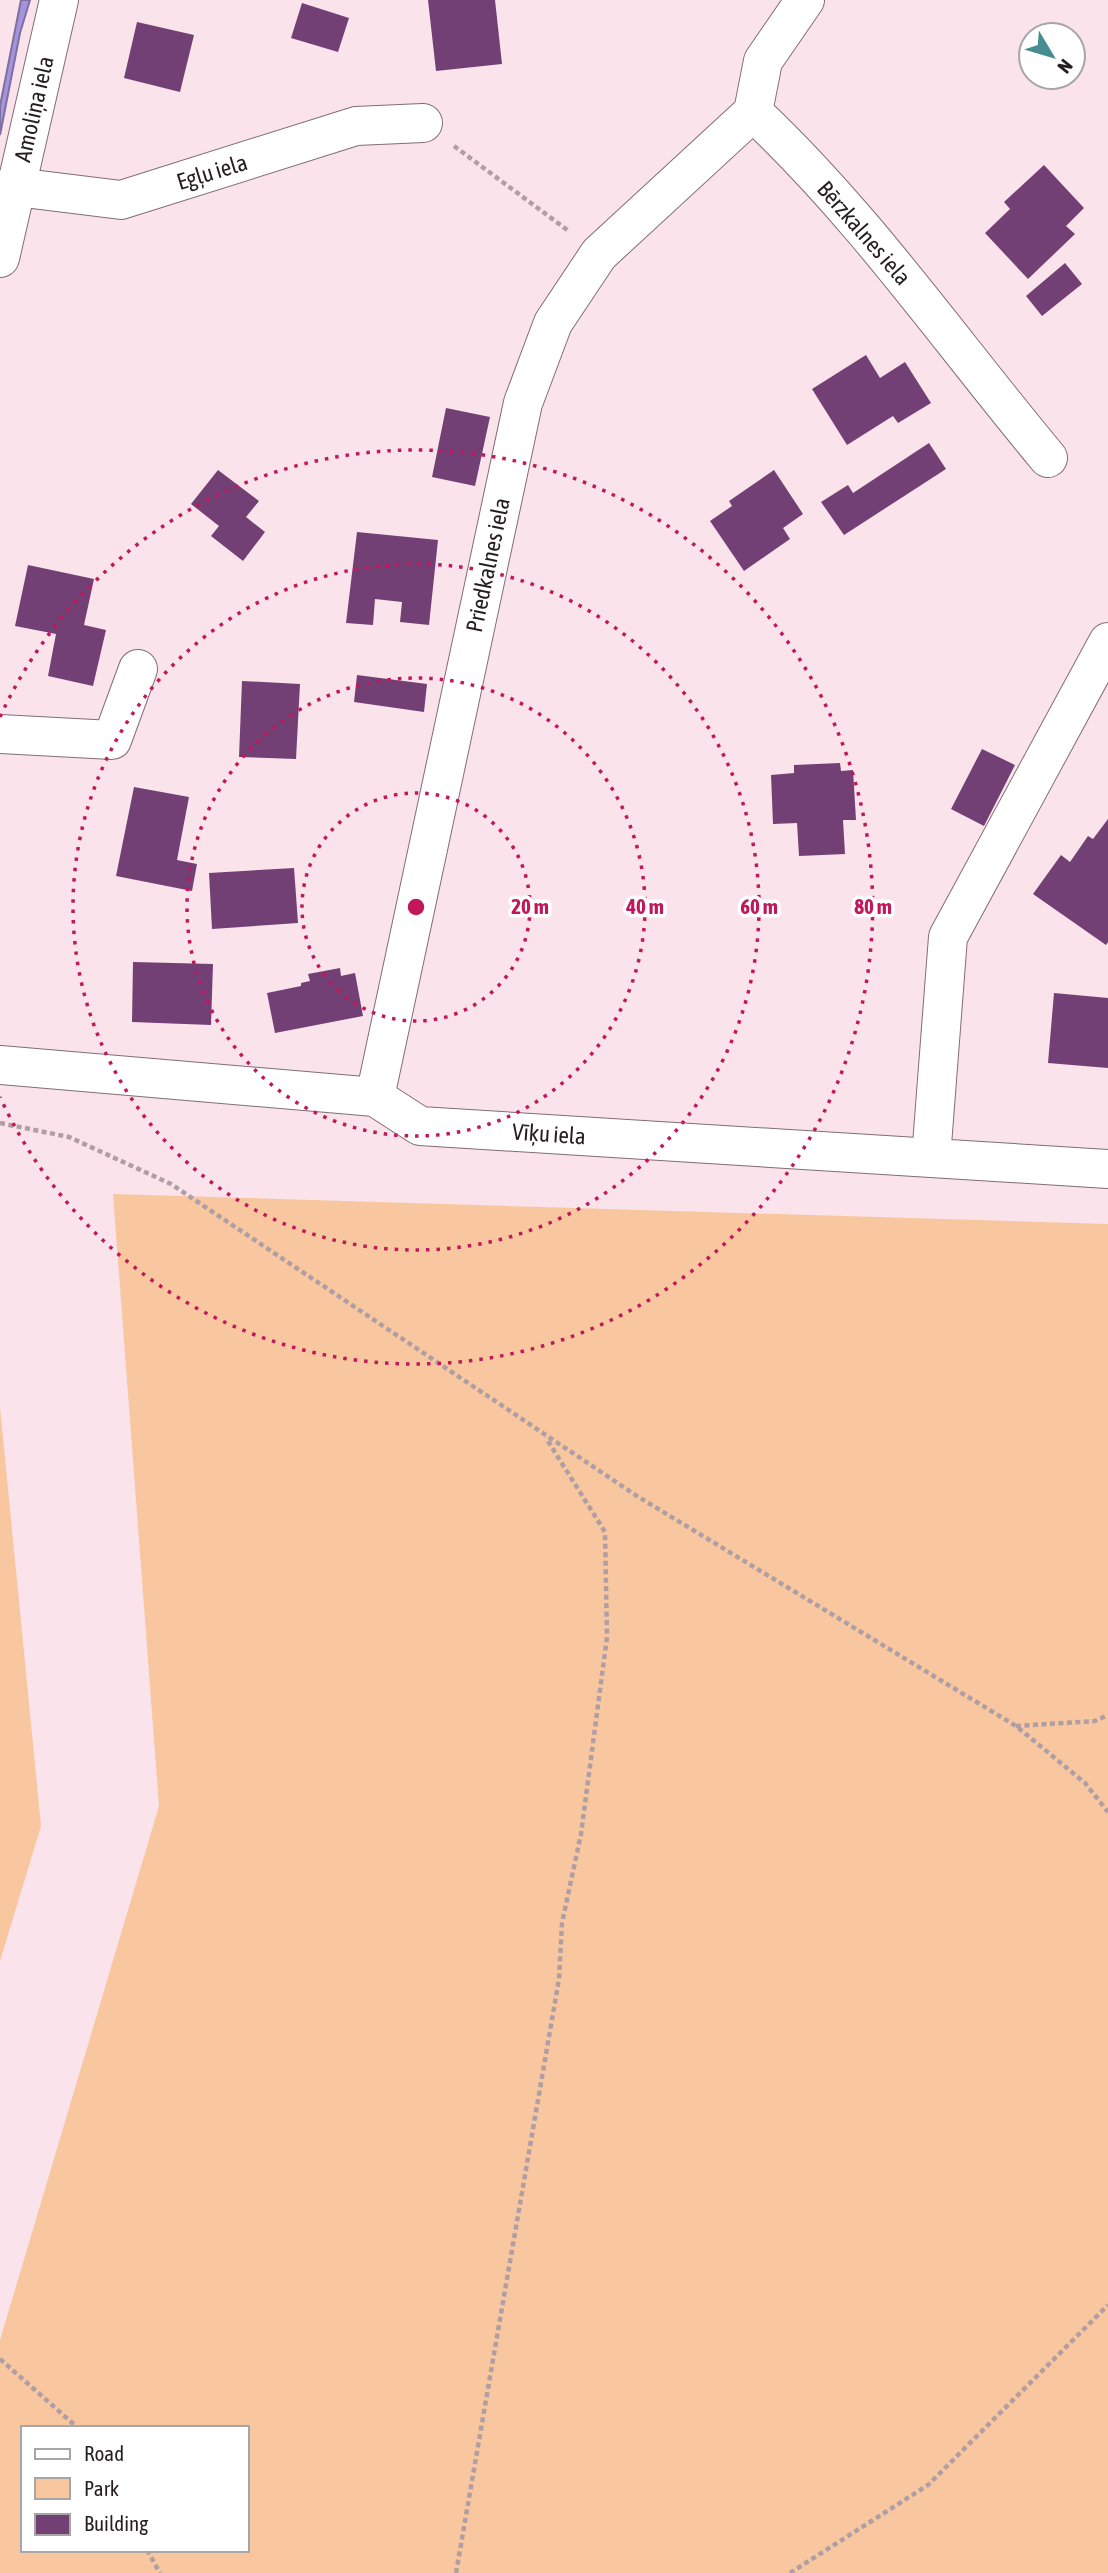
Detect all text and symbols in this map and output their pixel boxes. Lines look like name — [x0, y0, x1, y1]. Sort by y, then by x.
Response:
north arrow — [1017, 21, 1087, 91]
street label: Amoliņa iela — [9, 54, 59, 164]
text: N — [1053, 55, 1078, 78]
street label: Egļu iela — [173, 149, 251, 195]
street label: Bērzkalnes iela — [812, 176, 916, 290]
street label: Priedkalnes iela — [461, 495, 515, 635]
text: 20 m — [511, 894, 549, 918]
text: 40 m — [625, 894, 664, 918]
text: 60 m — [740, 894, 778, 918]
text: 80 m — [854, 894, 892, 918]
centre of rings — [404, 895, 428, 919]
street label: Vīķu iela — [511, 1118, 587, 1150]
legend — [21, 2426, 248, 2552]
text: Road — [84, 2441, 124, 2465]
text: Park — [84, 2476, 119, 2500]
text: Building — [84, 2511, 148, 2535]

